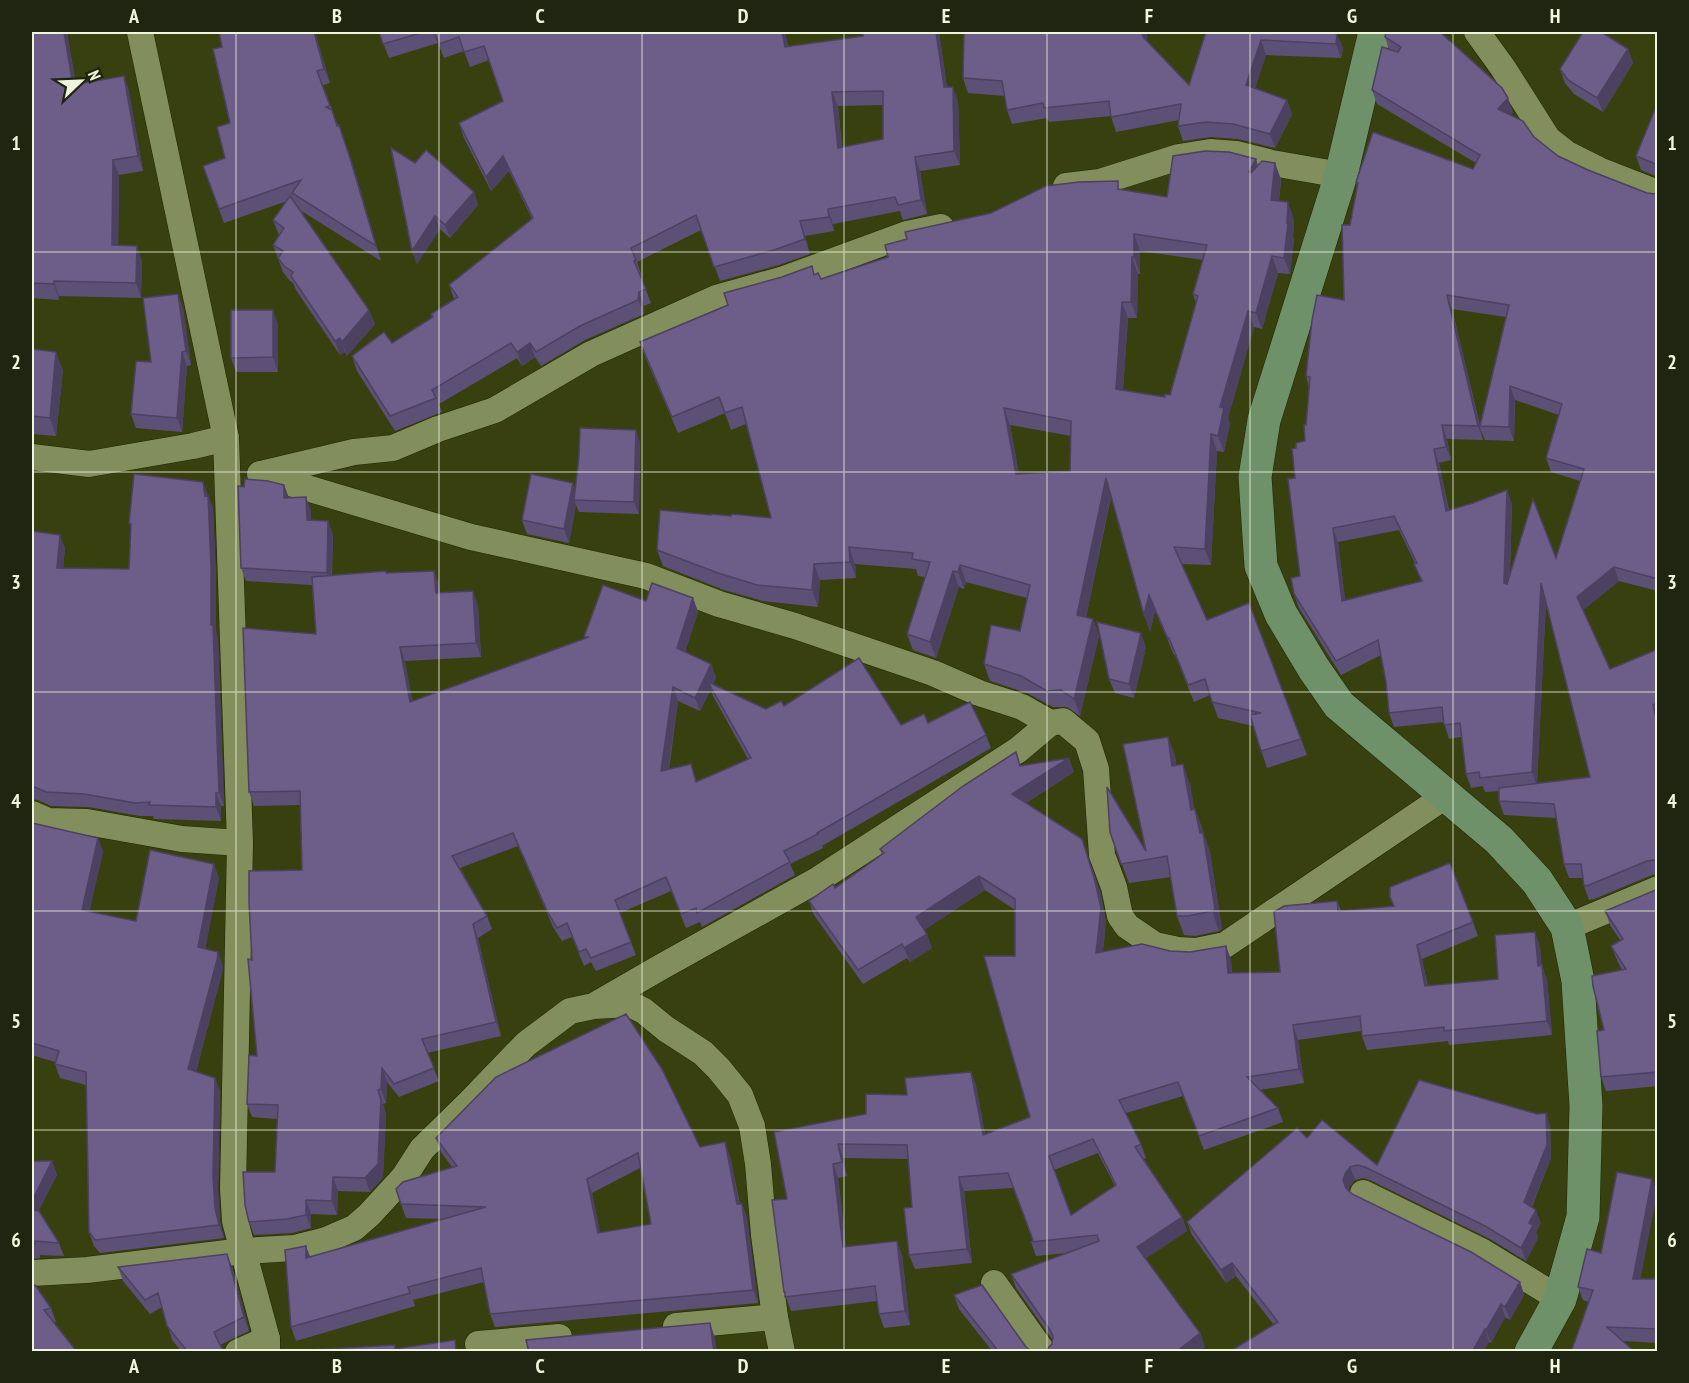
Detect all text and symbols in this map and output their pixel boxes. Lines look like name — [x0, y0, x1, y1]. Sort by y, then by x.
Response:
text: A — [128, 3, 140, 29]
text: B — [332, 3, 342, 29]
text: C — [535, 3, 545, 29]
text: D — [738, 3, 749, 29]
text: E — [942, 3, 950, 29]
text: F — [1145, 3, 1153, 29]
text: G — [1347, 3, 1357, 29]
text: H — [1550, 3, 1560, 29]
north arrow — [51, 51, 111, 111]
text: N — [84, 67, 106, 83]
text: 1 — [11, 130, 21, 156]
text: 1 — [1667, 130, 1677, 156]
text: 2 — [11, 349, 21, 375]
text: 2 — [1667, 349, 1677, 375]
text: 3 — [11, 569, 21, 595]
text: 3 — [1667, 569, 1677, 595]
text: 4 — [11, 788, 21, 814]
text: 4 — [1667, 788, 1677, 814]
text: 5 — [11, 1008, 21, 1034]
text: 5 — [1667, 1008, 1677, 1034]
text: 6 — [11, 1227, 21, 1253]
text: 6 — [1667, 1227, 1677, 1253]
text: A — [128, 1353, 140, 1379]
text: B — [332, 1353, 342, 1379]
text: C — [535, 1353, 545, 1379]
text: D — [738, 1353, 749, 1379]
text: E — [942, 1353, 950, 1379]
text: F — [1145, 1353, 1153, 1379]
text: G — [1347, 1353, 1357, 1379]
text: H — [1550, 1353, 1560, 1379]

